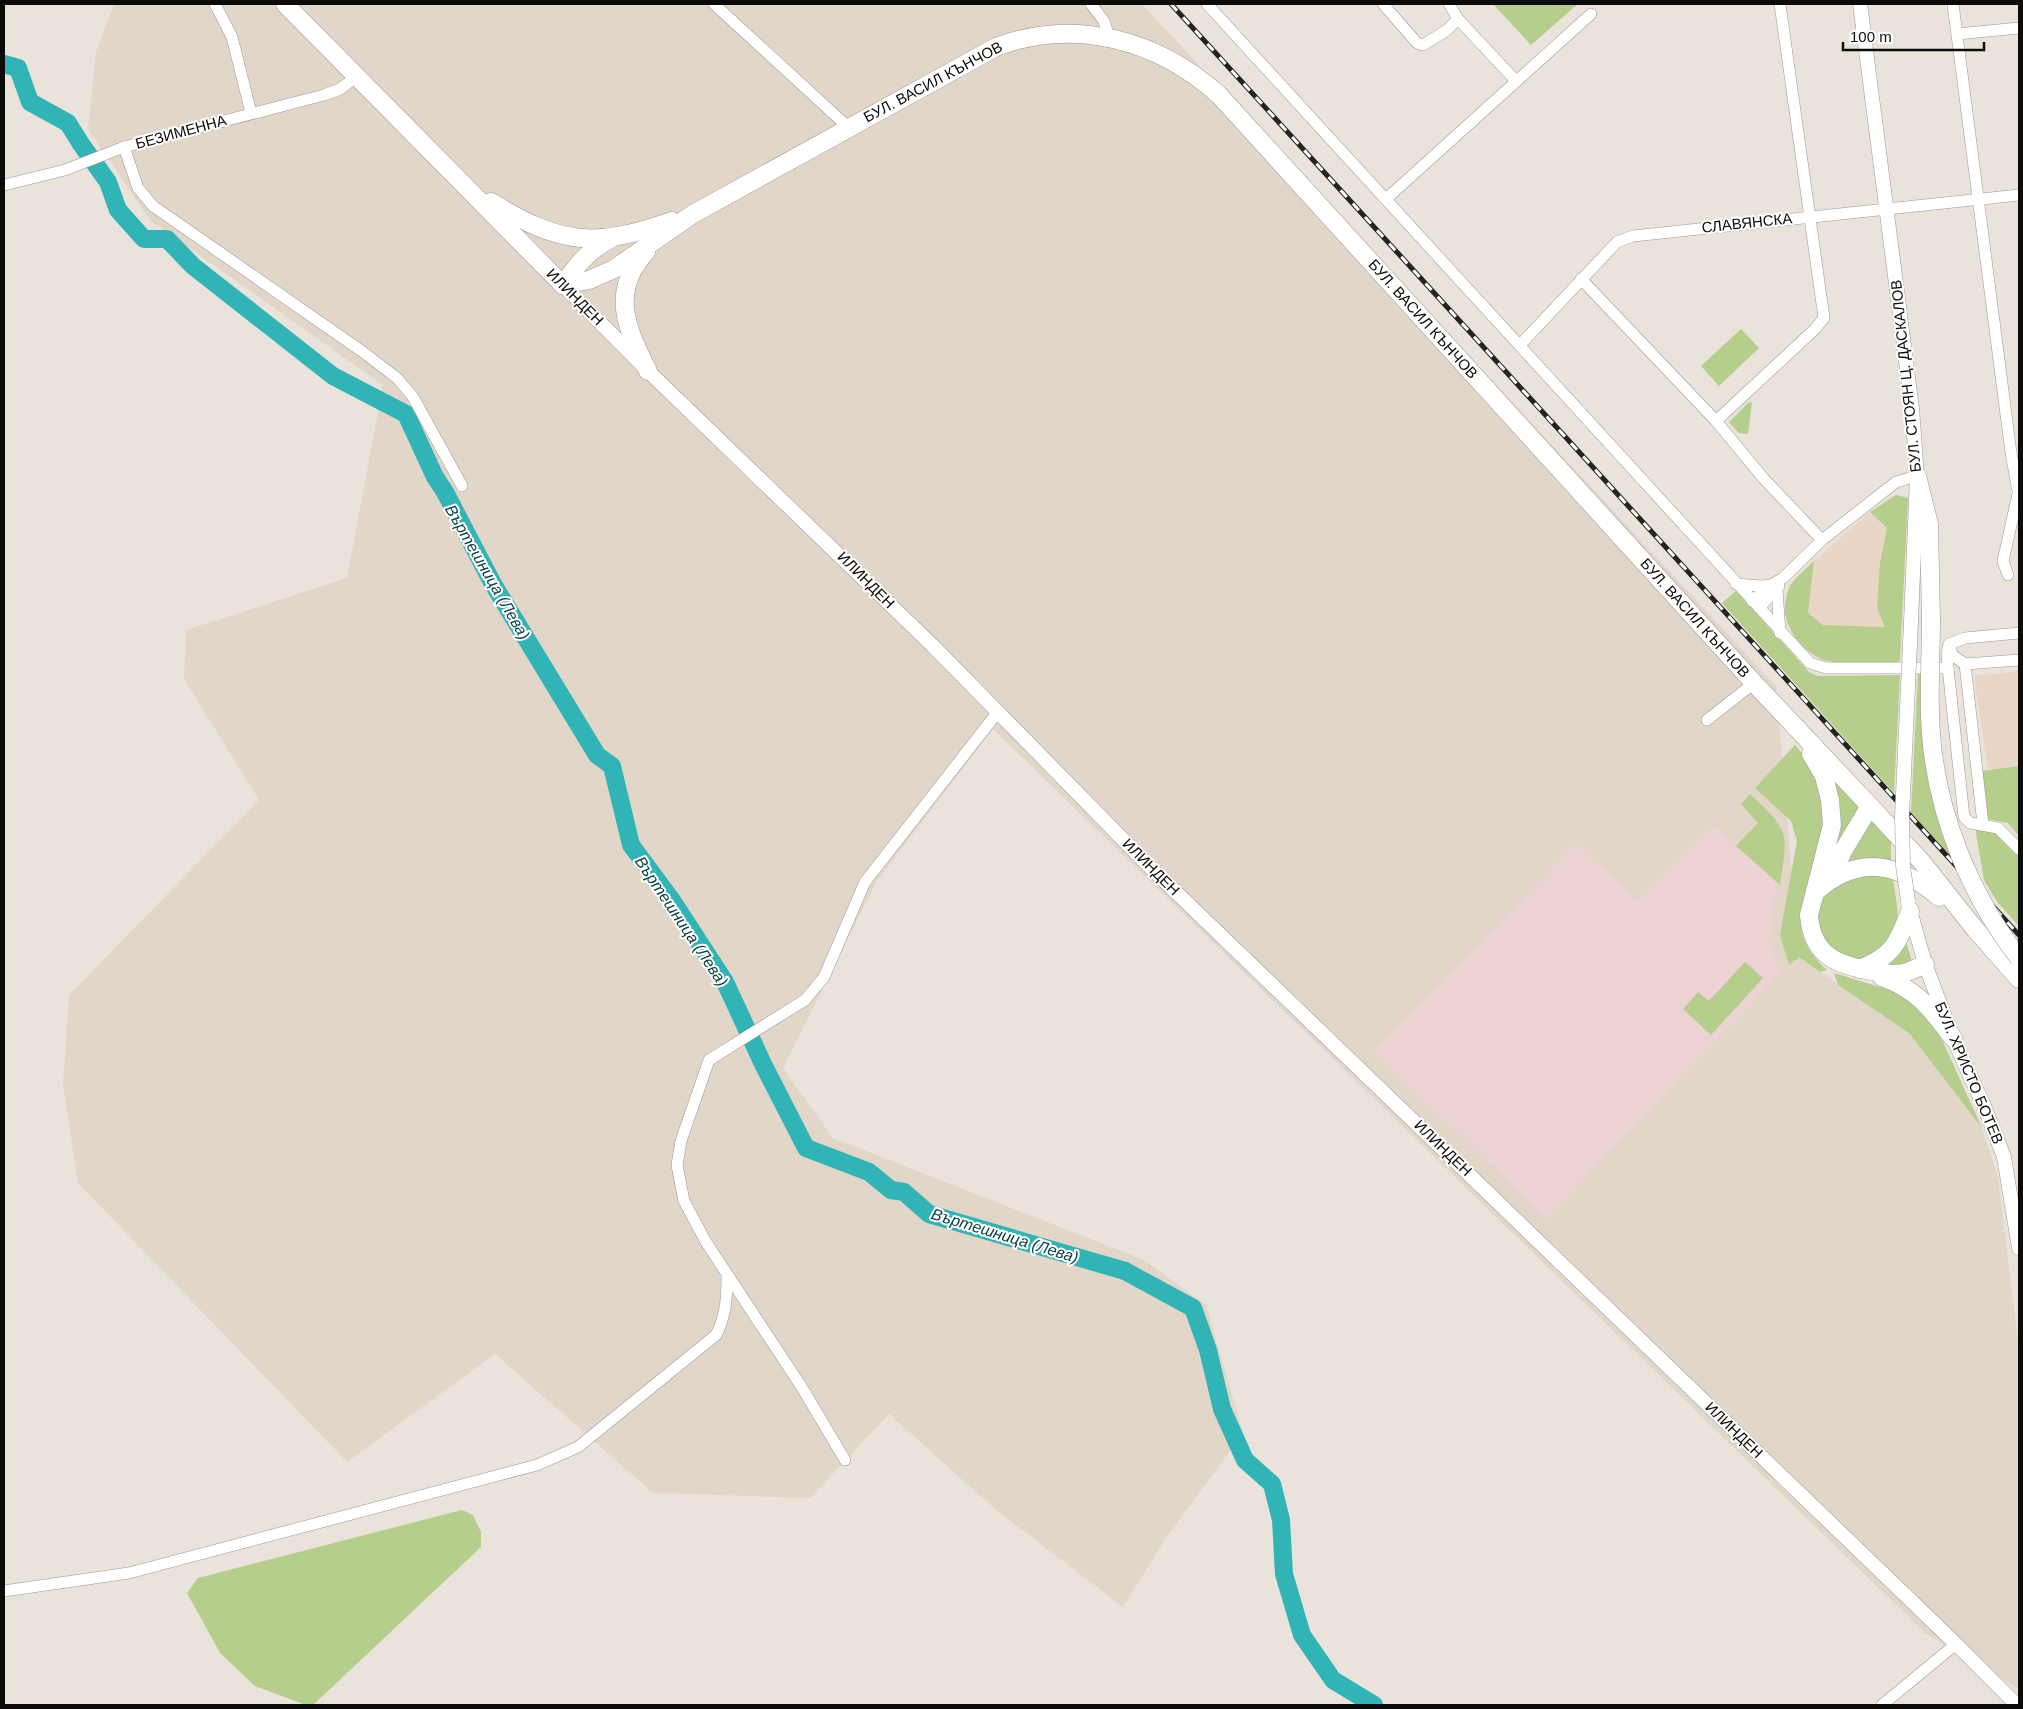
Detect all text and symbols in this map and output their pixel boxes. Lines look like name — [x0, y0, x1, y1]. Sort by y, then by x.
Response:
scale bar — [1843, 20, 1984, 52]
text: 100 m — [1850, 28, 1892, 45]
street label: БУЛ. ВАСИЛ КЪНЧОВ — [861, 38, 1005, 125]
street label: БЕЗИМЕННА — [133, 111, 228, 152]
street label: СЛАВЯНСКА — [1701, 209, 1793, 236]
street label: БУЛ. ВАСИЛ КЪНЧОВ — [1365, 256, 1481, 382]
street label: ИЛИНДЕН — [543, 265, 607, 329]
street label: БУЛ. СТОЯН Ц. ДАСКАЛОВ — [1887, 279, 1924, 473]
water label: Въртешница (Лева) — [442, 502, 533, 643]
street label: ИЛИНДЕН — [834, 548, 898, 612]
street label: БУЛ. ВАСИЛ КЪНЧОВ — [1637, 555, 1753, 681]
street label: ИЛИНДЕН — [1119, 835, 1183, 899]
water label: Въртешница (Лева) — [632, 853, 731, 989]
street label: БУЛ. ХРИСТО БОТЕВ — [1932, 999, 2007, 1146]
street label: ИЛИНДЕН — [1411, 1116, 1476, 1179]
water label: Въртешница (Лева) — [929, 1205, 1080, 1266]
street label: ИЛИНДЕН — [1702, 1398, 1767, 1461]

